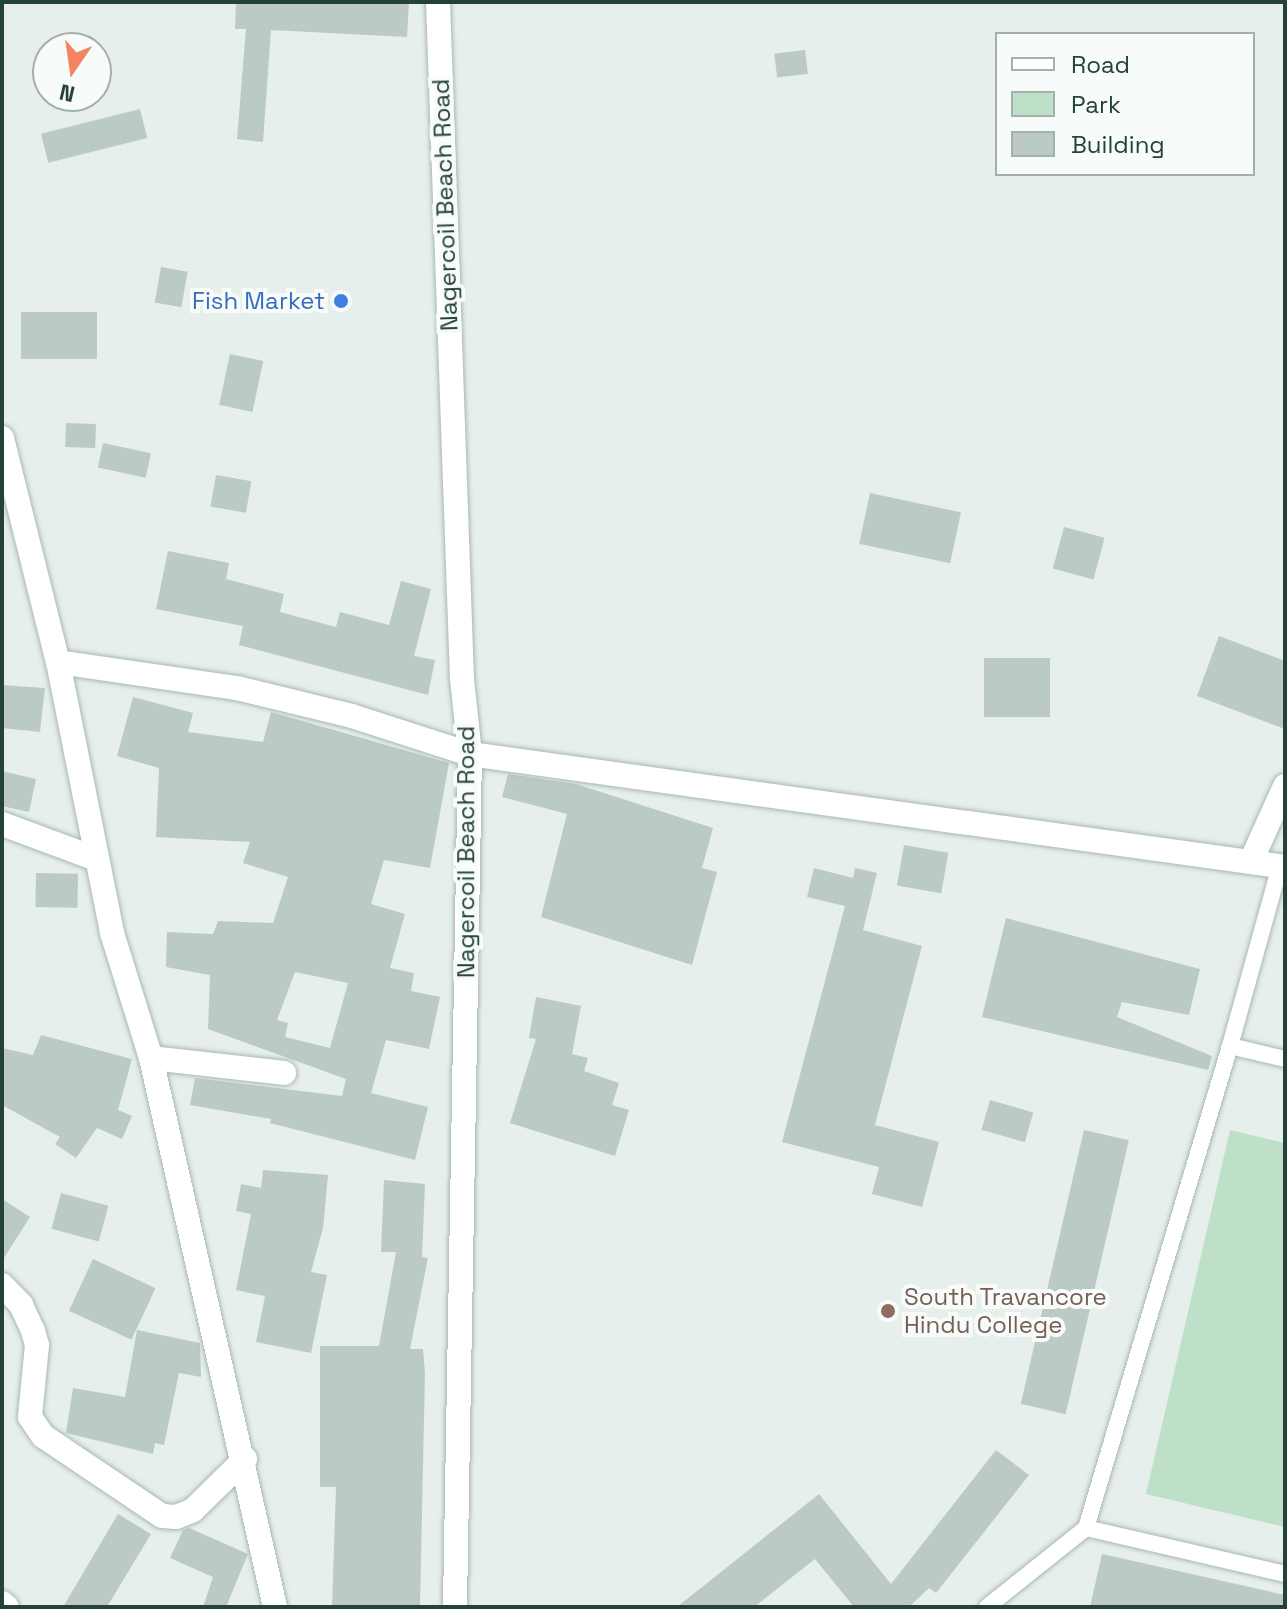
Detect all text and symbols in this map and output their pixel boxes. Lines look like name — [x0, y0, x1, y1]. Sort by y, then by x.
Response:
north arrow — [32, 32, 112, 112]
legend — [995, 32, 1255, 176]
text: Road — [1071, 49, 1130, 80]
text: N — [57, 78, 77, 109]
street label: Nagercoil Beach Road — [426, 78, 464, 332]
text: Park — [1071, 89, 1121, 120]
text: Building — [1071, 129, 1165, 160]
place label: Fish Market — [192, 287, 325, 315]
marker: Fish Market — [332, 292, 350, 310]
street label: Nagercoil Beach Road — [452, 726, 480, 978]
place label: South Travancore Hindu College — [904, 1283, 1107, 1339]
marker: South Travancore Hindu College — [879, 1302, 897, 1320]

